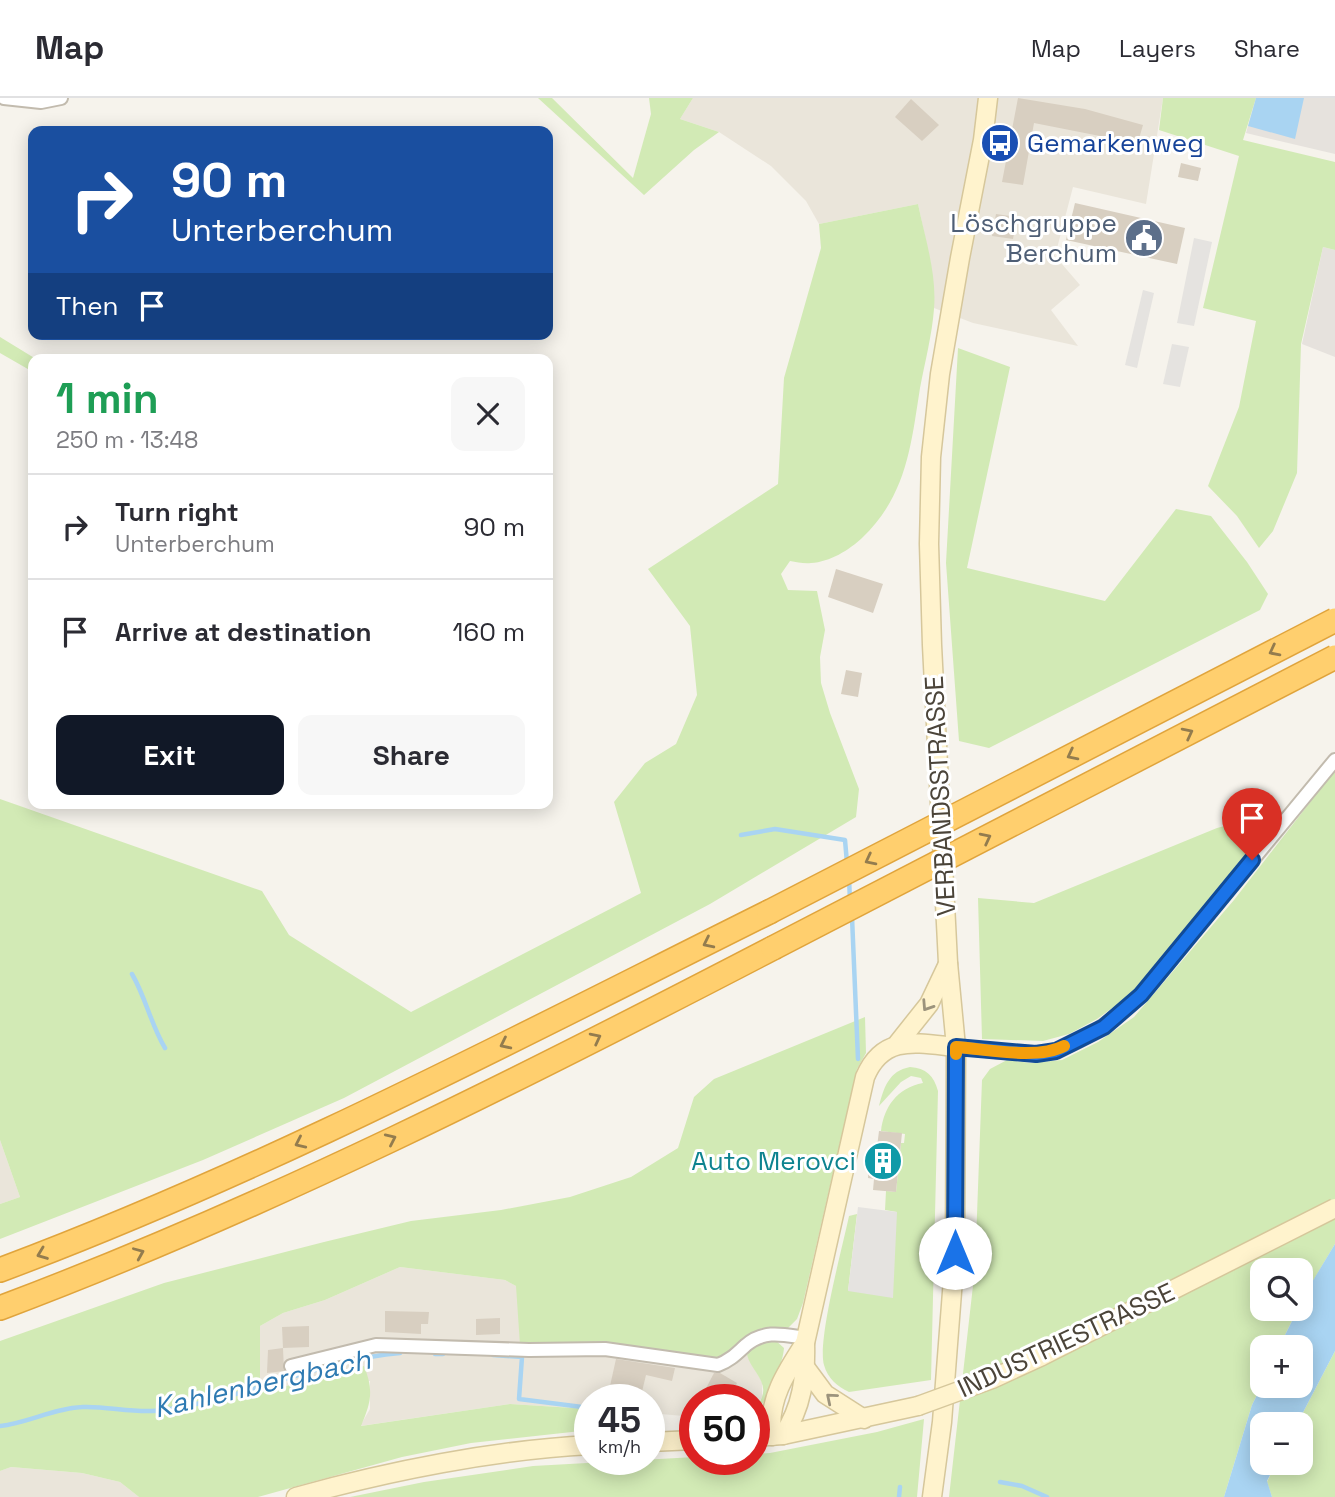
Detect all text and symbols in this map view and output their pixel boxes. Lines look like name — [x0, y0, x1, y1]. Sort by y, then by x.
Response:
text: Map — [35, 27, 104, 69]
text: Map — [1031, 33, 1081, 64]
text: Layers — [1119, 33, 1196, 64]
text: Share — [1234, 33, 1300, 64]
bus stop icon: Gemarkenweg — [979, 122, 1021, 164]
place label: Gemarkenweg — [1027, 126, 1204, 160]
text: 90 m — [171, 149, 287, 211]
icon: right — [56, 154, 147, 245]
place label: Löschgruppe Berchum — [950, 206, 1117, 270]
text: Unterberchum — [171, 210, 393, 250]
public building icon: Löschgruppe Berchum — [1123, 217, 1165, 259]
icon: arrive — [133, 287, 171, 325]
text: Then — [56, 289, 119, 323]
text: 1 min — [56, 372, 159, 425]
button: close — [451, 377, 525, 451]
text: 250 m · 13:48 — [56, 425, 198, 455]
text: Turn right — [115, 495, 239, 529]
icon: right — [56, 508, 94, 546]
text: 90 m — [463, 510, 525, 544]
text: Unterberchum — [115, 529, 275, 559]
icon: arrive — [56, 613, 94, 651]
text: Arrive at destination — [115, 615, 372, 649]
text: 160 m — [453, 615, 525, 649]
one-way arrow — [1269, 643, 1281, 656]
street label: VERBANDSSTRASSE — [917, 675, 963, 917]
button: Exit — [56, 715, 284, 795]
button: Share — [298, 715, 525, 795]
one-way arrow — [1181, 728, 1193, 741]
one-way arrow — [1067, 747, 1079, 761]
pin — [1222, 788, 1282, 860]
icon: arrive — [1233, 799, 1271, 837]
one-way arrow — [978, 832, 991, 846]
one-way arrow — [865, 852, 877, 865]
one-way arrow — [703, 934, 715, 948]
one-way arrow — [922, 998, 935, 1011]
one-way arrow — [589, 1032, 601, 1046]
one-way arrow — [500, 1036, 512, 1050]
one-way arrow — [384, 1133, 396, 1147]
one-way arrow — [295, 1134, 307, 1148]
building icon: Auto Merovci — [862, 1140, 904, 1182]
place label: Auto Merovci — [691, 1144, 856, 1178]
position arrow — [918, 1216, 992, 1290]
one-way arrow — [36, 1246, 48, 1260]
one-way arrow — [132, 1247, 145, 1261]
map controls — [1250, 1258, 1313, 1475]
button: search — [1250, 1258, 1313, 1321]
street label: INDUSTRIESTRASSE — [952, 1275, 1180, 1405]
button: + — [1250, 1335, 1313, 1398]
water label: Kahlenbergbach — [150, 1340, 375, 1425]
speed limit sign: 50 — [679, 1384, 770, 1475]
one-way arrow — [826, 1393, 838, 1406]
text: 45 — [598, 1398, 641, 1442]
button: − — [1250, 1412, 1313, 1475]
text: km/h — [598, 1435, 641, 1458]

